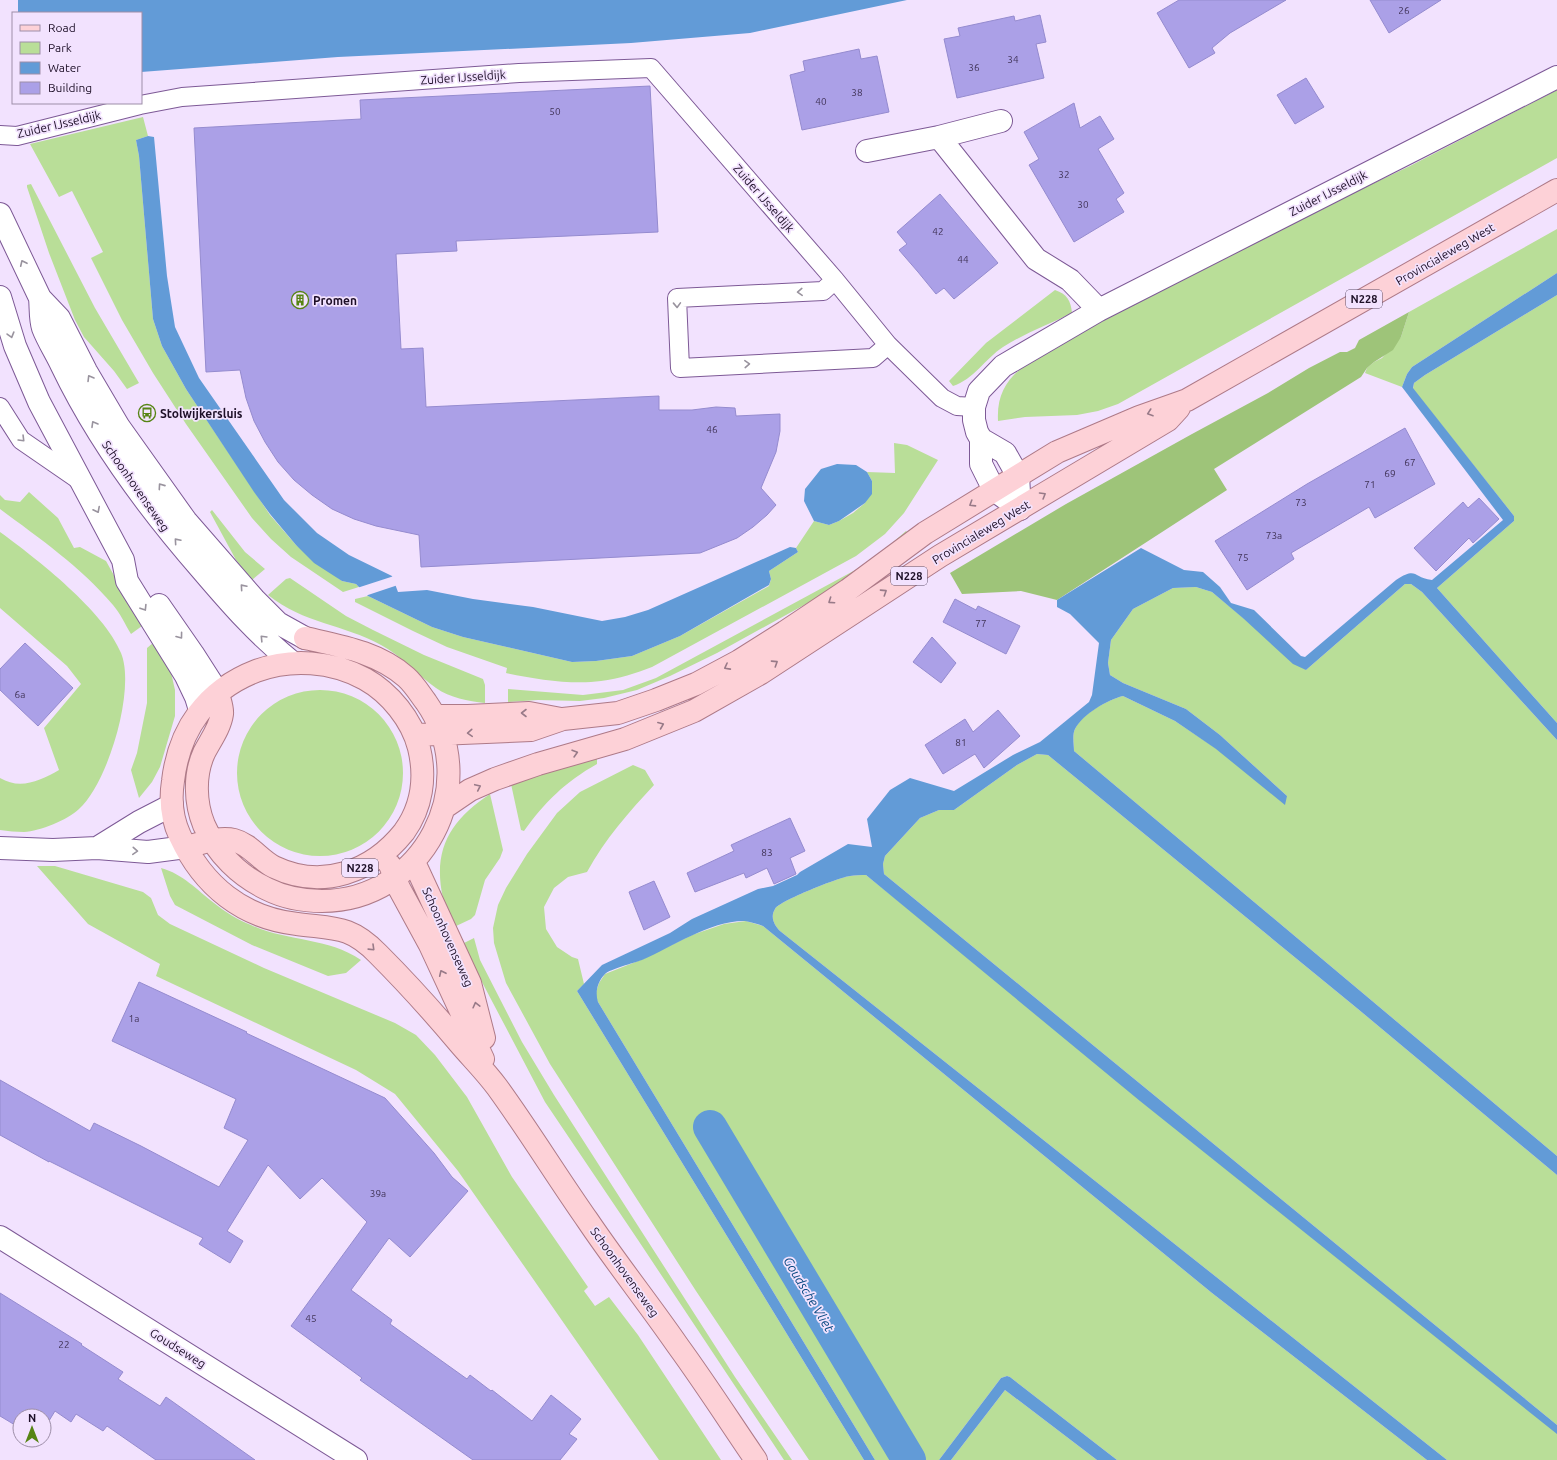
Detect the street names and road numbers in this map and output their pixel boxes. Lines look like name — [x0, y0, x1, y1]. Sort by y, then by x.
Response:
street label: Zuider IJsseldijk — [420, 68, 506, 86]
street label: Zuider IJsseldijk — [16, 108, 102, 140]
street label: Zuider IJsseldijk — [731, 161, 797, 235]
street label: Zuider IJsseldijk — [1287, 168, 1369, 218]
street label: Provincialeweg West — [1393, 220, 1497, 288]
road number: N228 — [1346, 290, 1382, 308]
street label: Schoonhovenseweg — [100, 438, 172, 534]
street label: Provincialeweg West — [930, 497, 1033, 566]
road number: N228 — [891, 567, 927, 585]
road number: N228 — [342, 859, 378, 877]
street label: Schoonhovenseweg — [420, 885, 476, 989]
street label: Schoonhovenseweg — [588, 1225, 662, 1319]
street label: Goudseweg — [148, 1326, 208, 1370]

